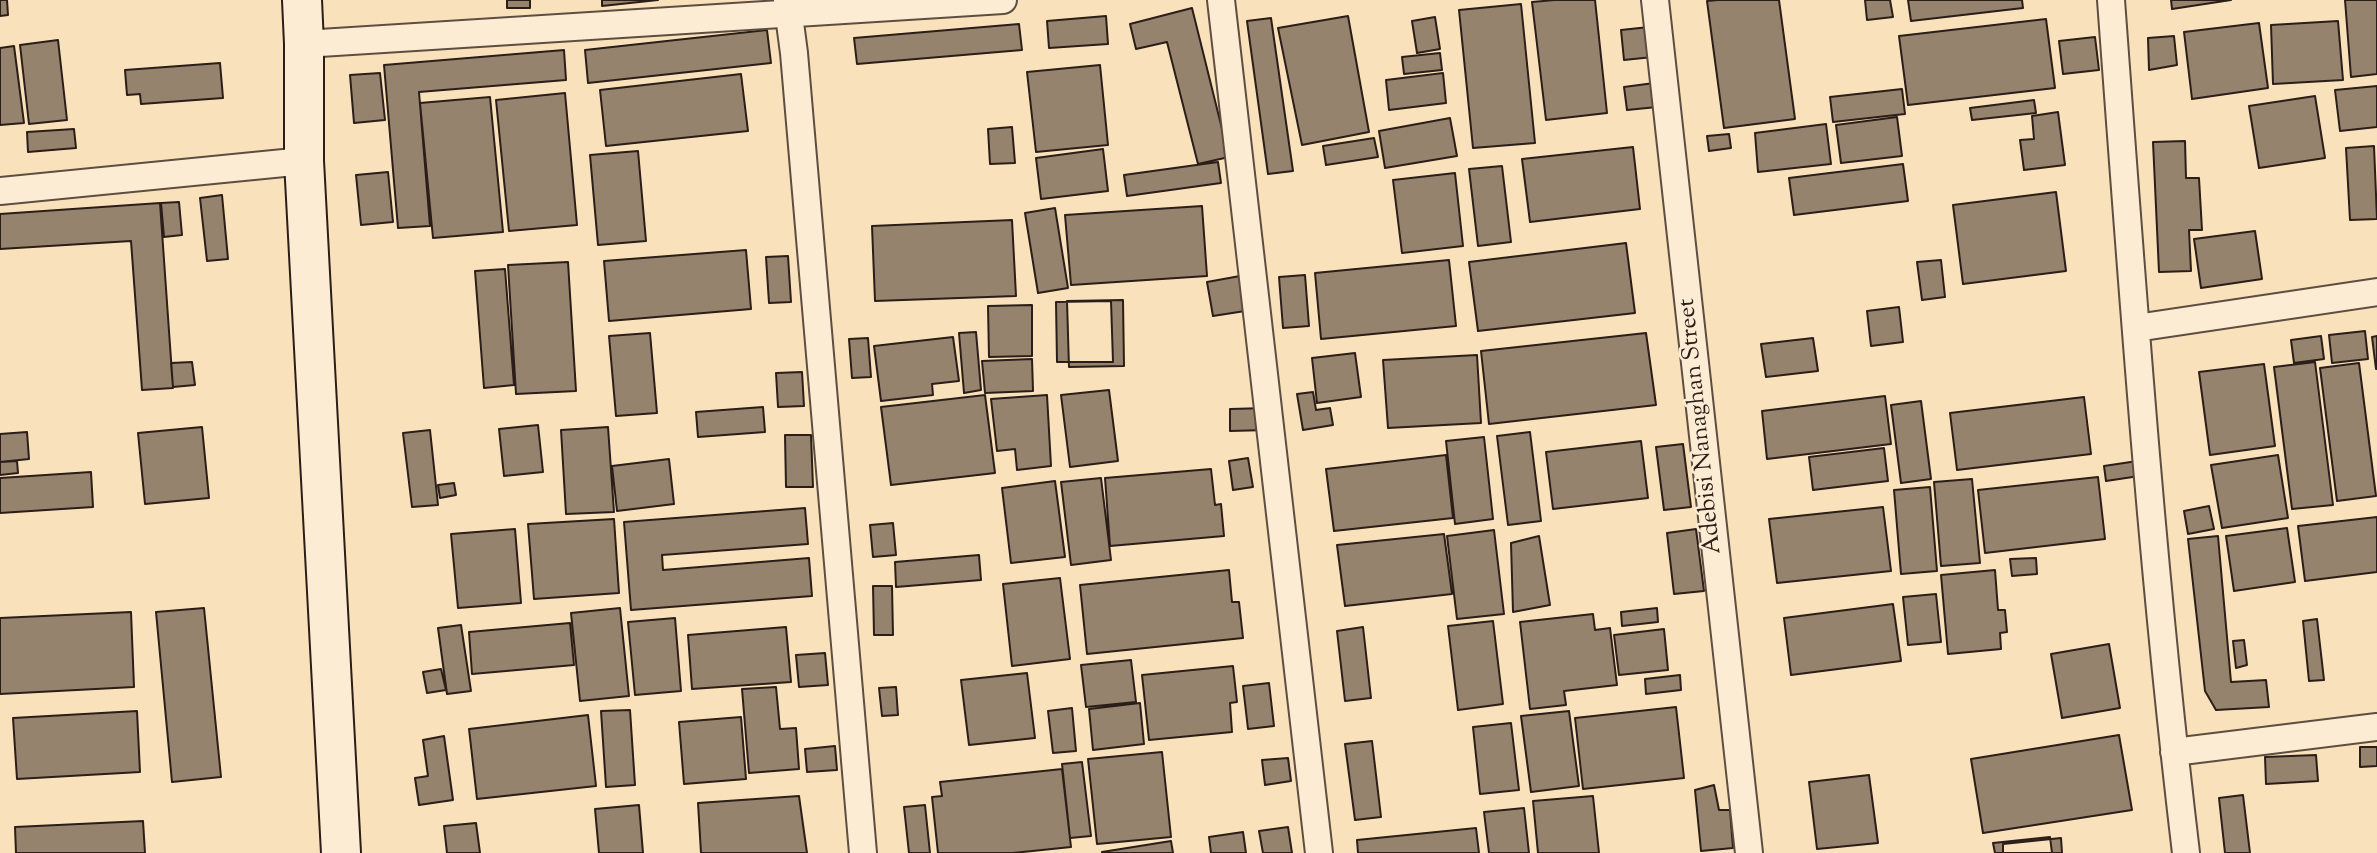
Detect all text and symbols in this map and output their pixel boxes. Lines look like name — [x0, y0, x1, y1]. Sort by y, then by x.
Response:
street label: Adebisi Nanaghan Street — [1674, 297, 1730, 555]

